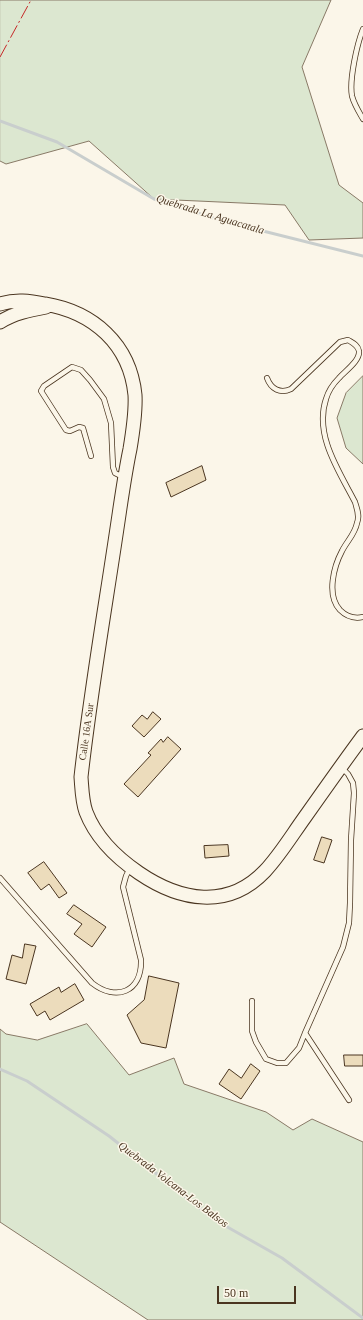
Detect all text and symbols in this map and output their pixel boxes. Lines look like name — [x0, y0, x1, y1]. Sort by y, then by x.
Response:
water label: Quebrada La Aguacatala — [154, 192, 266, 238]
street label: Calle 16A Sur — [77, 703, 97, 761]
water label: Quebrada Volcana-Los Balsos — [115, 1139, 231, 1231]
scale bar — [219, 1278, 298, 1304]
text: 50 m — [224, 1286, 248, 1300]

